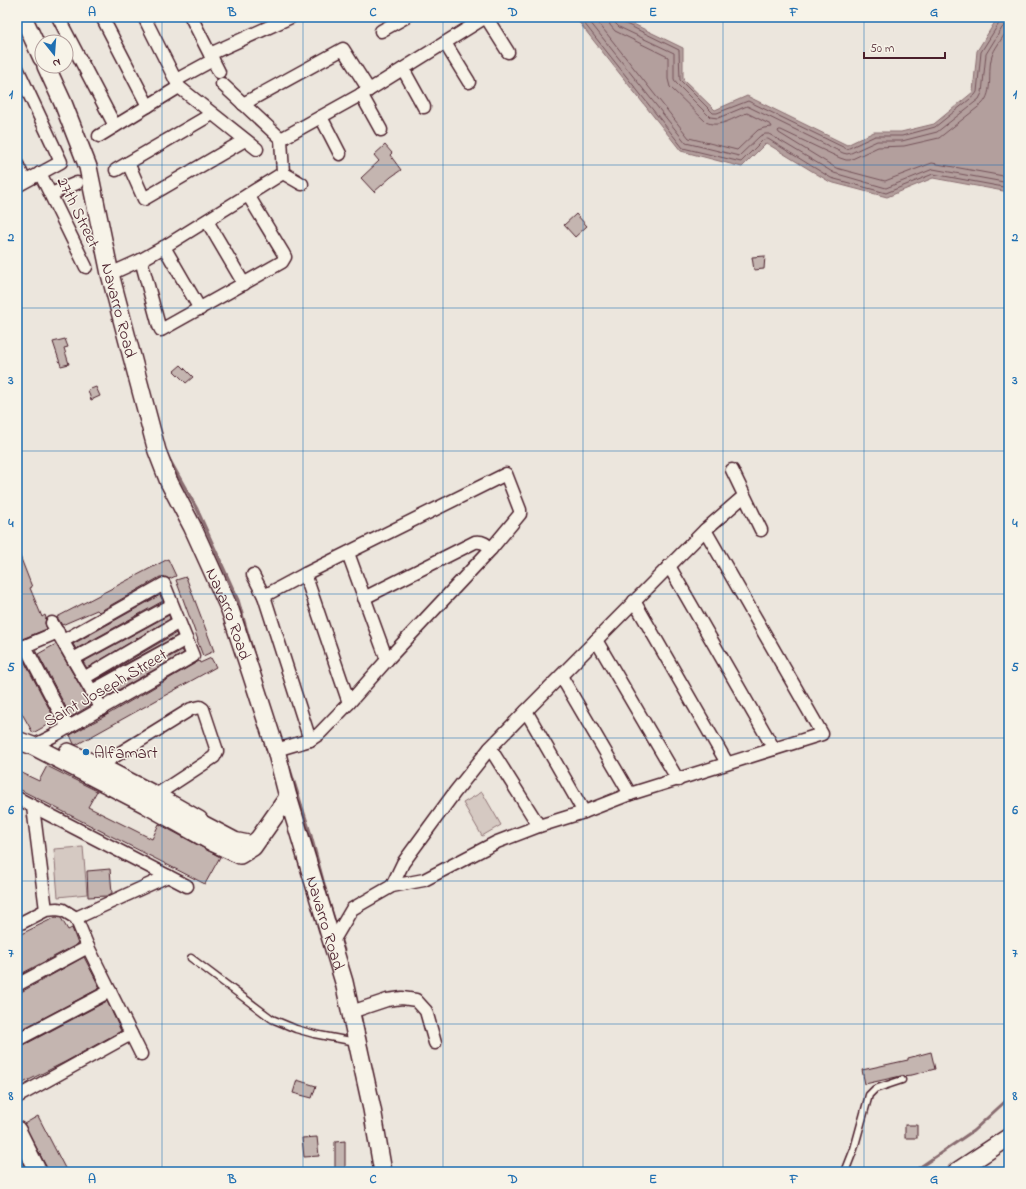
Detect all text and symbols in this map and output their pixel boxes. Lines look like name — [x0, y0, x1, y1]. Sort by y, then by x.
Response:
text: A — [88, 3, 96, 22]
text: B — [227, 3, 237, 22]
text: C — [369, 3, 377, 22]
text: D — [507, 3, 518, 22]
text: E — [649, 3, 657, 22]
text: F — [789, 3, 799, 22]
text: G — [930, 3, 938, 22]
north arrow — [34, 34, 74, 74]
scale bar — [864, 34, 945, 60]
text: 50 m — [870, 40, 894, 58]
text: N — [51, 54, 63, 71]
text: 1 — [9, 85, 14, 104]
text: 1 — [1013, 85, 1018, 104]
street label: 27th Street — [50, 173, 106, 253]
text: 2 — [7, 228, 15, 247]
text: 2 — [1011, 228, 1019, 247]
street label: Navarro Road — [94, 261, 143, 361]
text: 3 — [7, 371, 14, 390]
text: 3 — [1011, 371, 1018, 390]
text: 4 — [7, 514, 14, 533]
text: 4 — [1011, 514, 1018, 533]
street label: Navarro Road — [199, 564, 257, 664]
street label: Saint Joseph Street — [39, 643, 172, 734]
text: 5 — [7, 658, 15, 677]
text: 5 — [1011, 658, 1019, 677]
place label: Alfamart — [94, 741, 158, 766]
marker: Alfamart — [81, 747, 91, 757]
text: 6 — [7, 801, 14, 820]
text: 6 — [1011, 801, 1018, 820]
street label: Navarro Road — [299, 873, 351, 974]
text: 7 — [8, 944, 14, 963]
text: 7 — [1012, 944, 1018, 963]
text: 8 — [8, 1087, 14, 1106]
text: 8 — [1012, 1087, 1018, 1106]
text: A — [88, 1170, 96, 1189]
text: B — [227, 1170, 237, 1189]
text: C — [369, 1170, 377, 1189]
text: D — [507, 1170, 518, 1189]
text: E — [649, 1170, 657, 1189]
text: F — [789, 1170, 799, 1189]
text: G — [930, 1170, 938, 1189]

